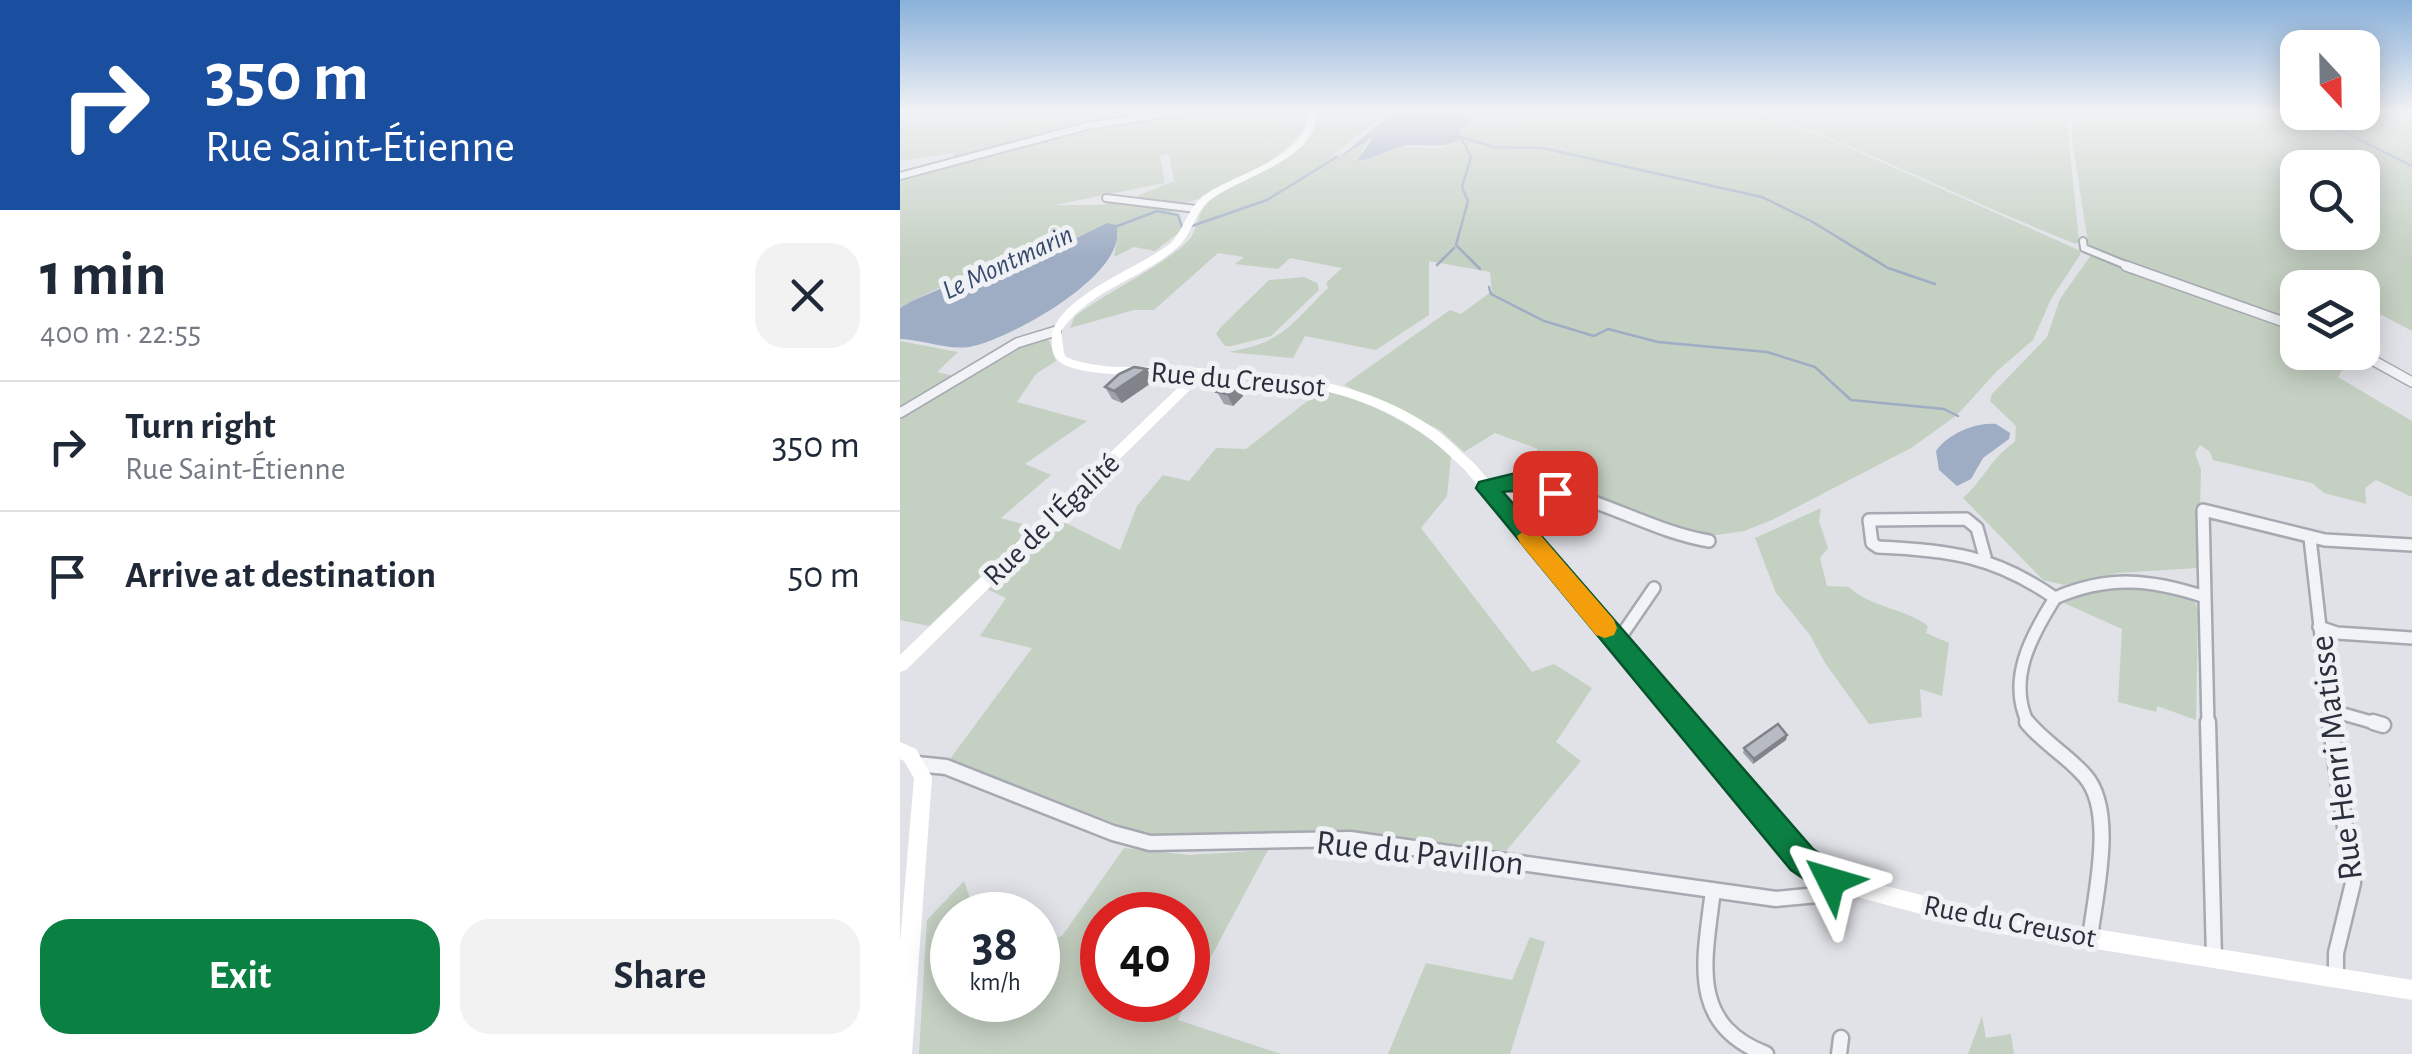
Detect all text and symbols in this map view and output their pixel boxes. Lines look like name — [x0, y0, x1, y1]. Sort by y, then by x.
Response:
north arrow — [2280, 30, 2380, 130]
map controls — [2280, 30, 2380, 370]
icon: right — [40, 40, 170, 170]
text: 350 m — [205, 43, 369, 113]
text: Rue Saint-Étienne — [205, 125, 515, 170]
button: search — [2280, 150, 2380, 250]
water label: Le Montmarin — [938, 220, 1077, 305]
button: close — [755, 243, 860, 348]
text: 1 min — [40, 246, 166, 306]
button: layers — [2280, 270, 2380, 370]
text: 400 m · 22:55 — [40, 317, 201, 349]
street label: Rue du Creusot — [1149, 357, 1327, 403]
text: Turn right — [125, 408, 275, 446]
icon: right — [40, 419, 95, 474]
text: 350 m — [772, 427, 860, 465]
street label: Rue de l'Égalité — [977, 446, 1125, 592]
pin — [1513, 451, 1598, 536]
text: Rue Saint-Étienne — [125, 453, 346, 485]
icon: arrive — [1528, 466, 1583, 521]
icon: arrive — [40, 549, 95, 604]
text: Arrive at destination — [125, 557, 436, 595]
text: 50 m — [787, 557, 860, 595]
street label: Rue Henri Matisse — [2304, 634, 2369, 882]
street label: Rue du Pavillon — [1314, 825, 1525, 882]
position arrow — [1779, 829, 1883, 933]
street label: Rue du Creusot — [1921, 891, 2099, 953]
speed limit sign: 40 — [1080, 892, 1210, 1022]
button: Exit — [40, 919, 440, 1034]
button: Share — [460, 919, 860, 1034]
text: 38 — [972, 920, 1018, 970]
text: km/h — [969, 970, 1021, 995]

